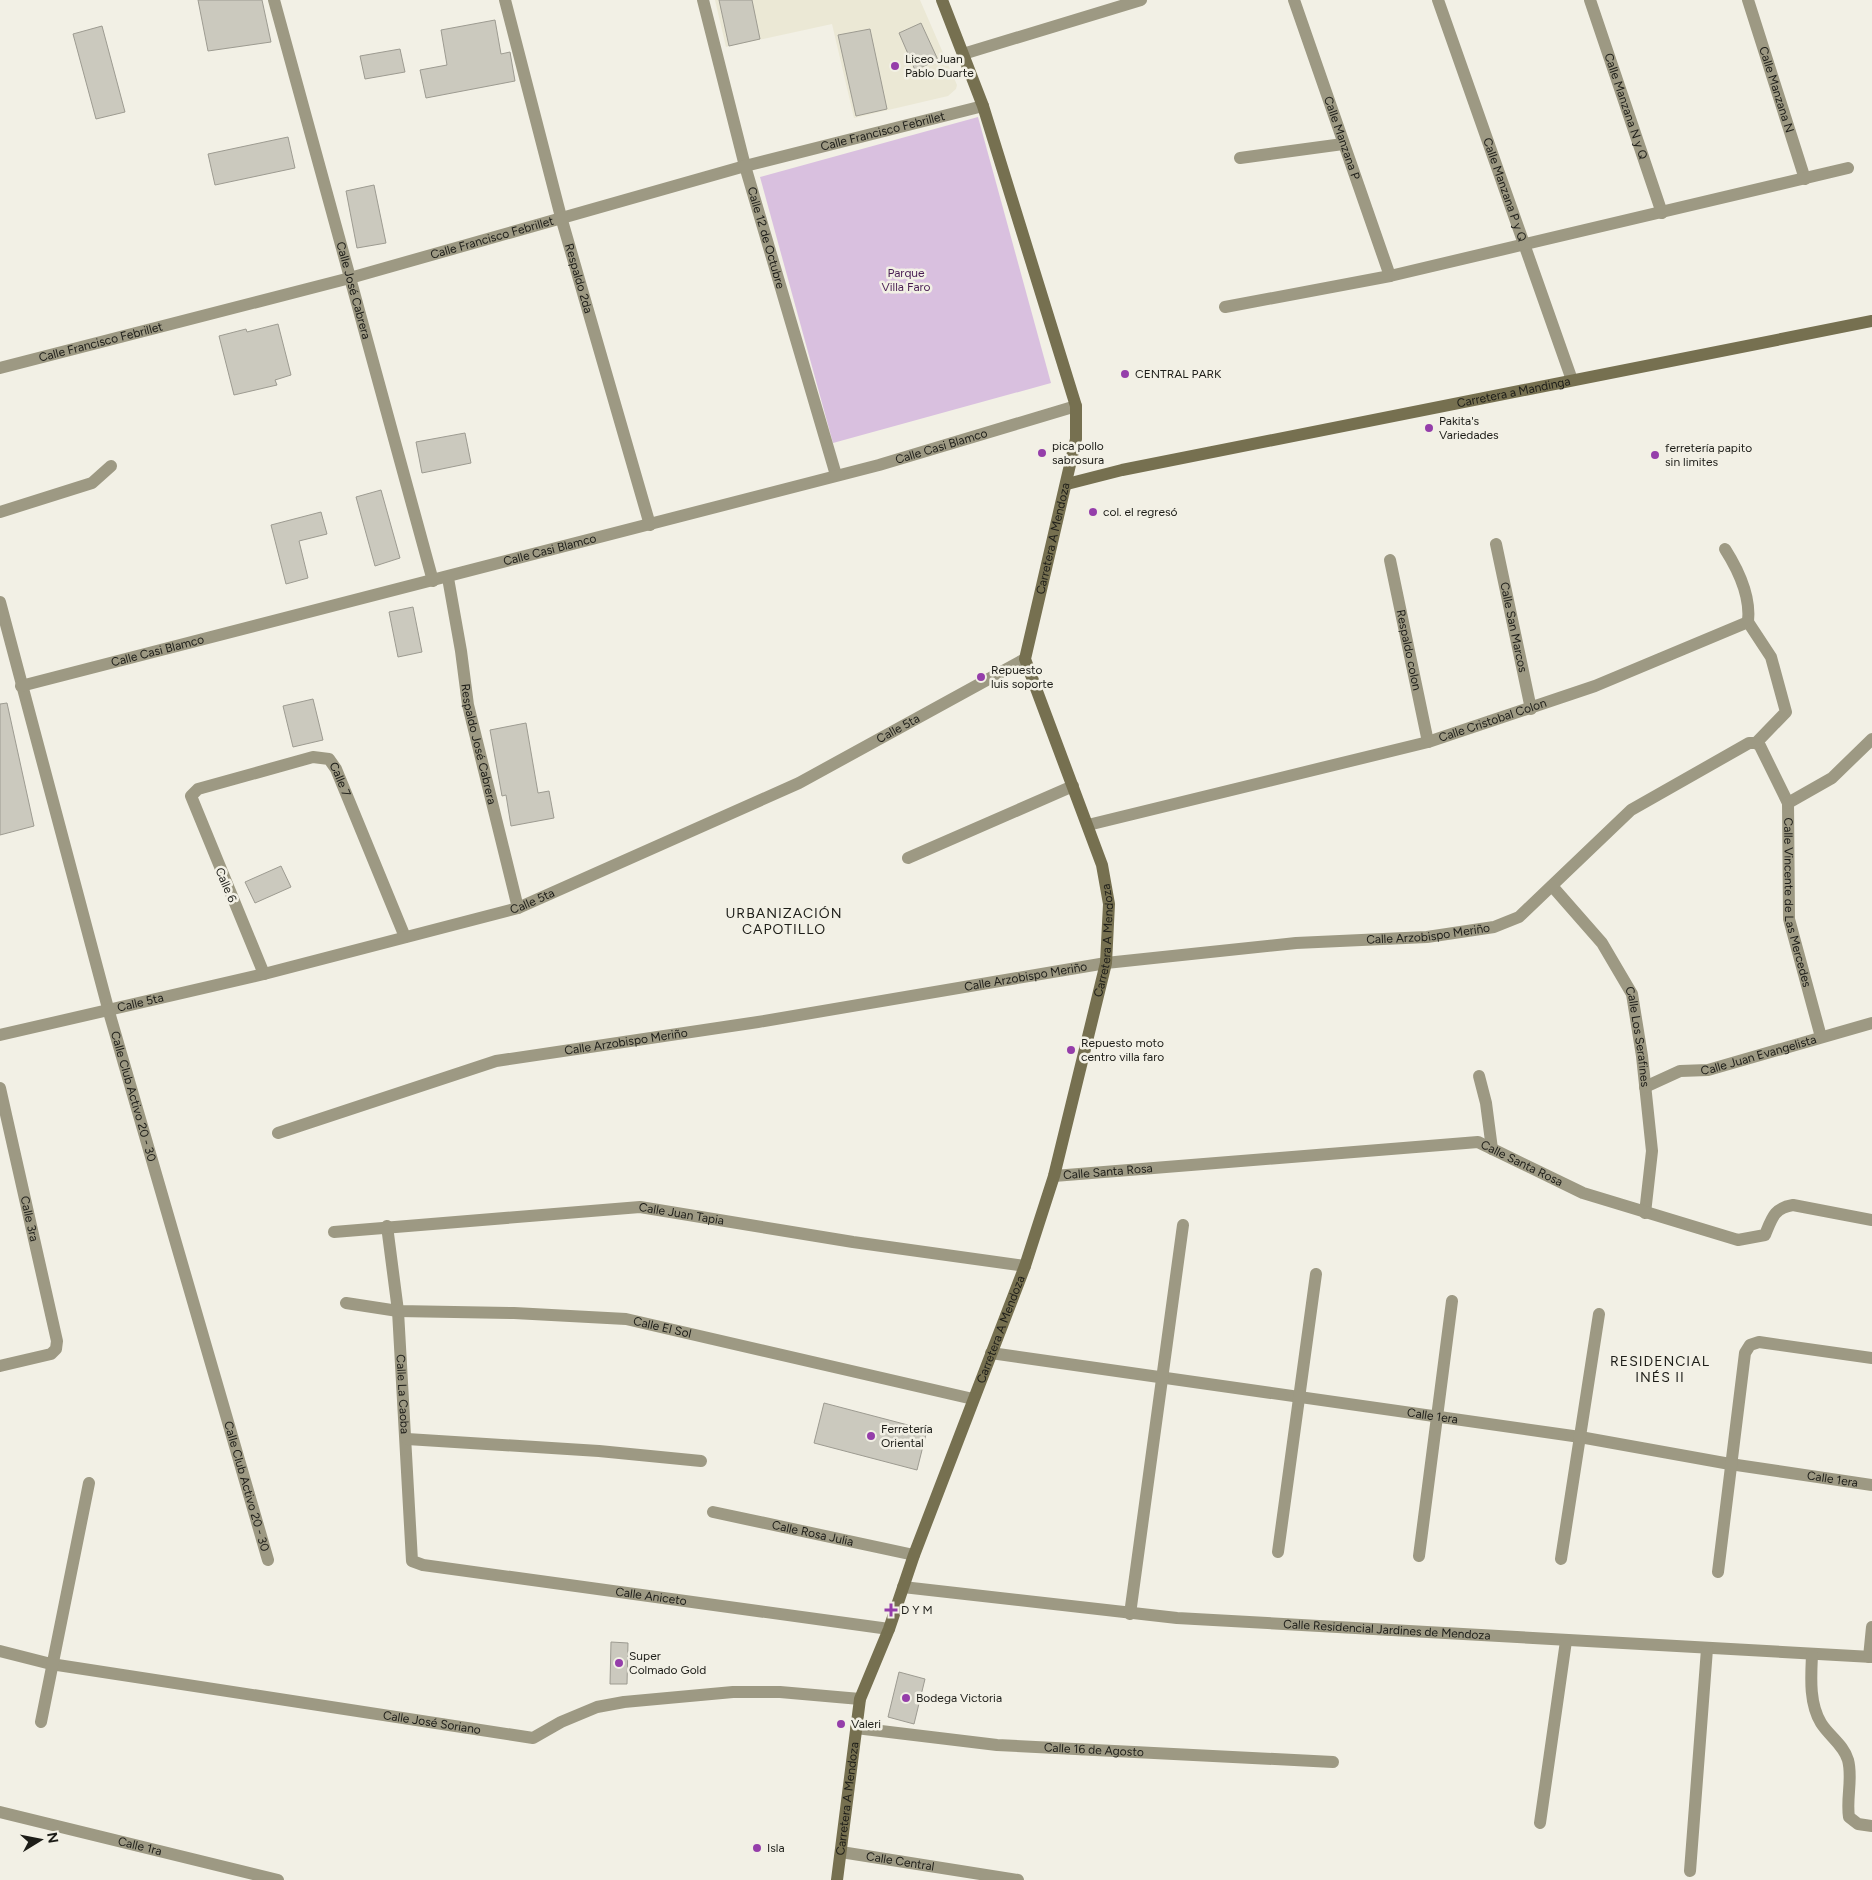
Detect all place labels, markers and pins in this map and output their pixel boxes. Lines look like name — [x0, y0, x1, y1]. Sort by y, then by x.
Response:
place label: Liceo Juan Pablo Duarte — [905, 52, 974, 80]
marker: Liceo Juan Pablo Duarte — [889, 60, 901, 72]
place label: CENTRAL PARK — [1135, 367, 1222, 381]
marker: CENTRAL PARK — [1119, 368, 1131, 380]
place label: Pakita's Variedades — [1439, 414, 1499, 442]
marker: Pakita's Variedades — [1423, 422, 1435, 434]
place label: pica pollo sabrosura — [1052, 439, 1104, 467]
place label: ferretería papito sin limites — [1665, 441, 1752, 469]
marker: pica pollo sabrosura — [1036, 447, 1048, 459]
marker: ferretería papito sin limites — [1649, 449, 1661, 461]
place label: col. el regresó — [1103, 505, 1178, 519]
marker: col. el regresó — [1087, 506, 1099, 518]
place label: Repuesto luis soporte — [991, 663, 1054, 691]
marker: Repuesto luis soporte — [975, 671, 987, 683]
place label: Repuesto moto centro villa faro — [1081, 1036, 1164, 1064]
marker: Repuesto moto centro villa faro — [1065, 1044, 1077, 1056]
place label: Ferretería Oriental — [881, 1422, 933, 1450]
marker: Ferretería Oriental — [865, 1430, 877, 1442]
place label: D Y M — [901, 1603, 933, 1617]
marker: D Y M — [885, 1604, 897, 1616]
place label: Super Colmado Gold — [629, 1649, 706, 1677]
marker: Super Colmado Gold — [613, 1657, 625, 1669]
place label: Bodega Victoria — [916, 1691, 1002, 1705]
marker: Bodega Victoria — [900, 1692, 912, 1704]
place label: Valeri — [851, 1717, 881, 1731]
marker: Valeri — [835, 1718, 847, 1730]
place label: Isla — [767, 1841, 785, 1855]
marker: Isla — [751, 1842, 763, 1854]

